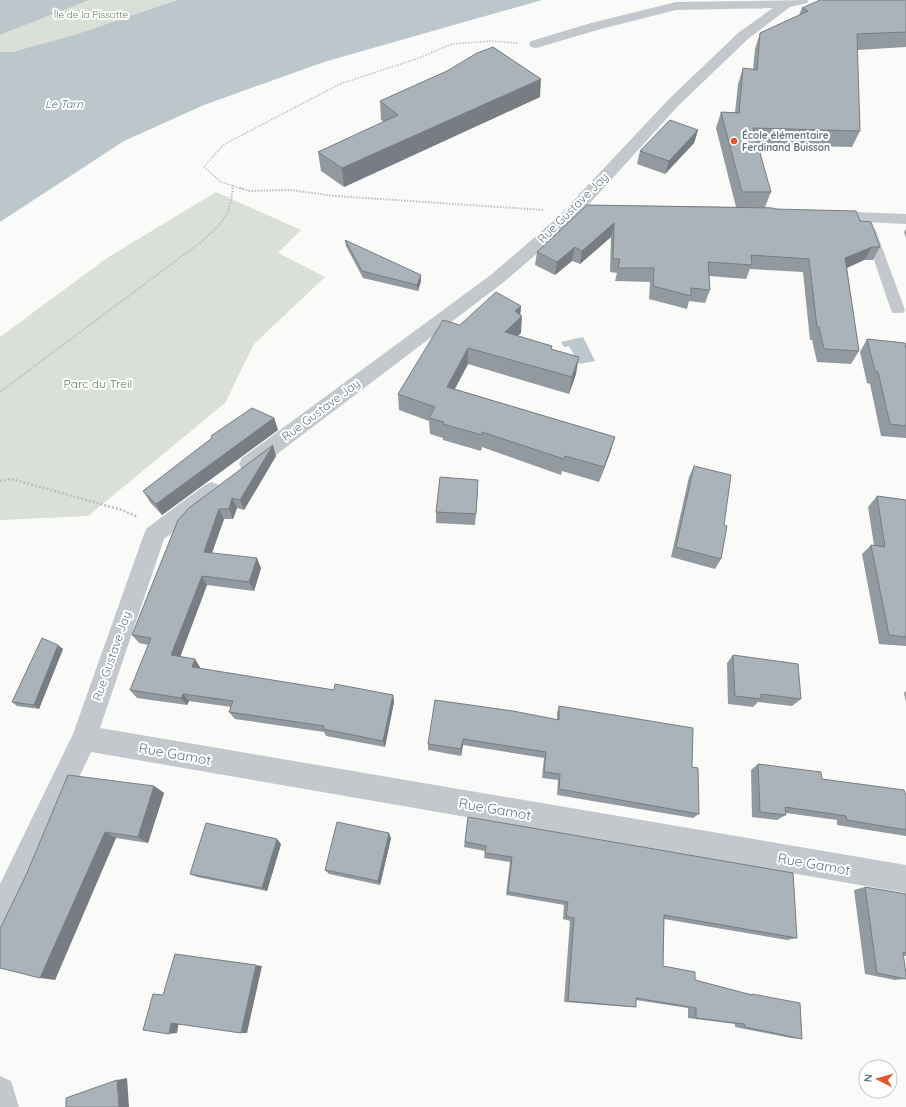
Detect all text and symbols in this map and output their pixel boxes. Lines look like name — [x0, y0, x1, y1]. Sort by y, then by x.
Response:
park label: Île de la Pissotte — [54, 8, 129, 21]
water label: Le Tarn — [45, 97, 84, 111]
place label: École élémentaire Ferdinand Buisson — [742, 129, 830, 154]
marker: École élémentaire Ferdinand Buisson — [729, 136, 739, 146]
street label: Rue Gustave Jay — [534, 169, 611, 246]
street label: Rue Gustave Jay — [279, 375, 363, 444]
park label: Parc du Treil — [64, 376, 132, 391]
street label: Rue Gustave Jay — [89, 609, 134, 703]
street label: Rue Gamot — [137, 739, 213, 769]
street label: Rue Gamot — [457, 794, 533, 824]
street label: Rue Gamot — [776, 849, 852, 879]
north arrow — [858, 1059, 898, 1099]
text: N — [861, 1073, 875, 1083]

